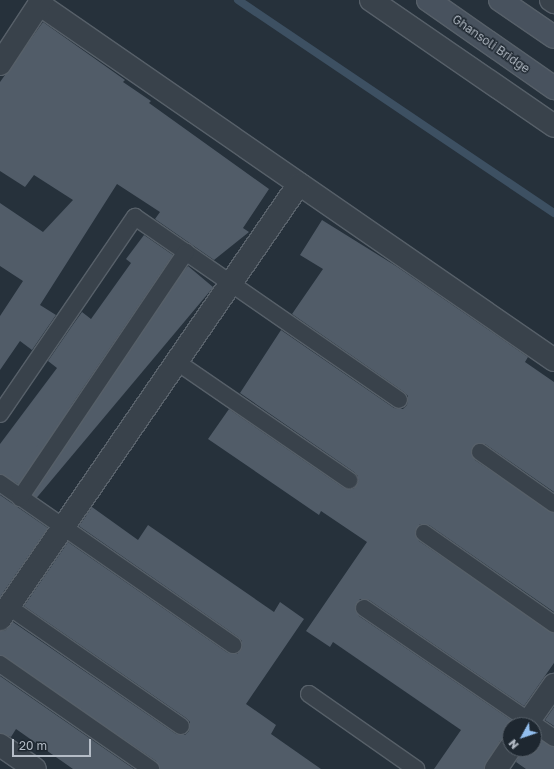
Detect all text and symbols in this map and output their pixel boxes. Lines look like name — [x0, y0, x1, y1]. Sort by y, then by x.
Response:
street label: Ghansoli Bridge — [449, 12, 533, 76]
north arrow — [502, 717, 542, 757]
scale bar — [14, 731, 93, 757]
text: N — [506, 737, 521, 752]
text: 20 m — [19, 738, 47, 753]

